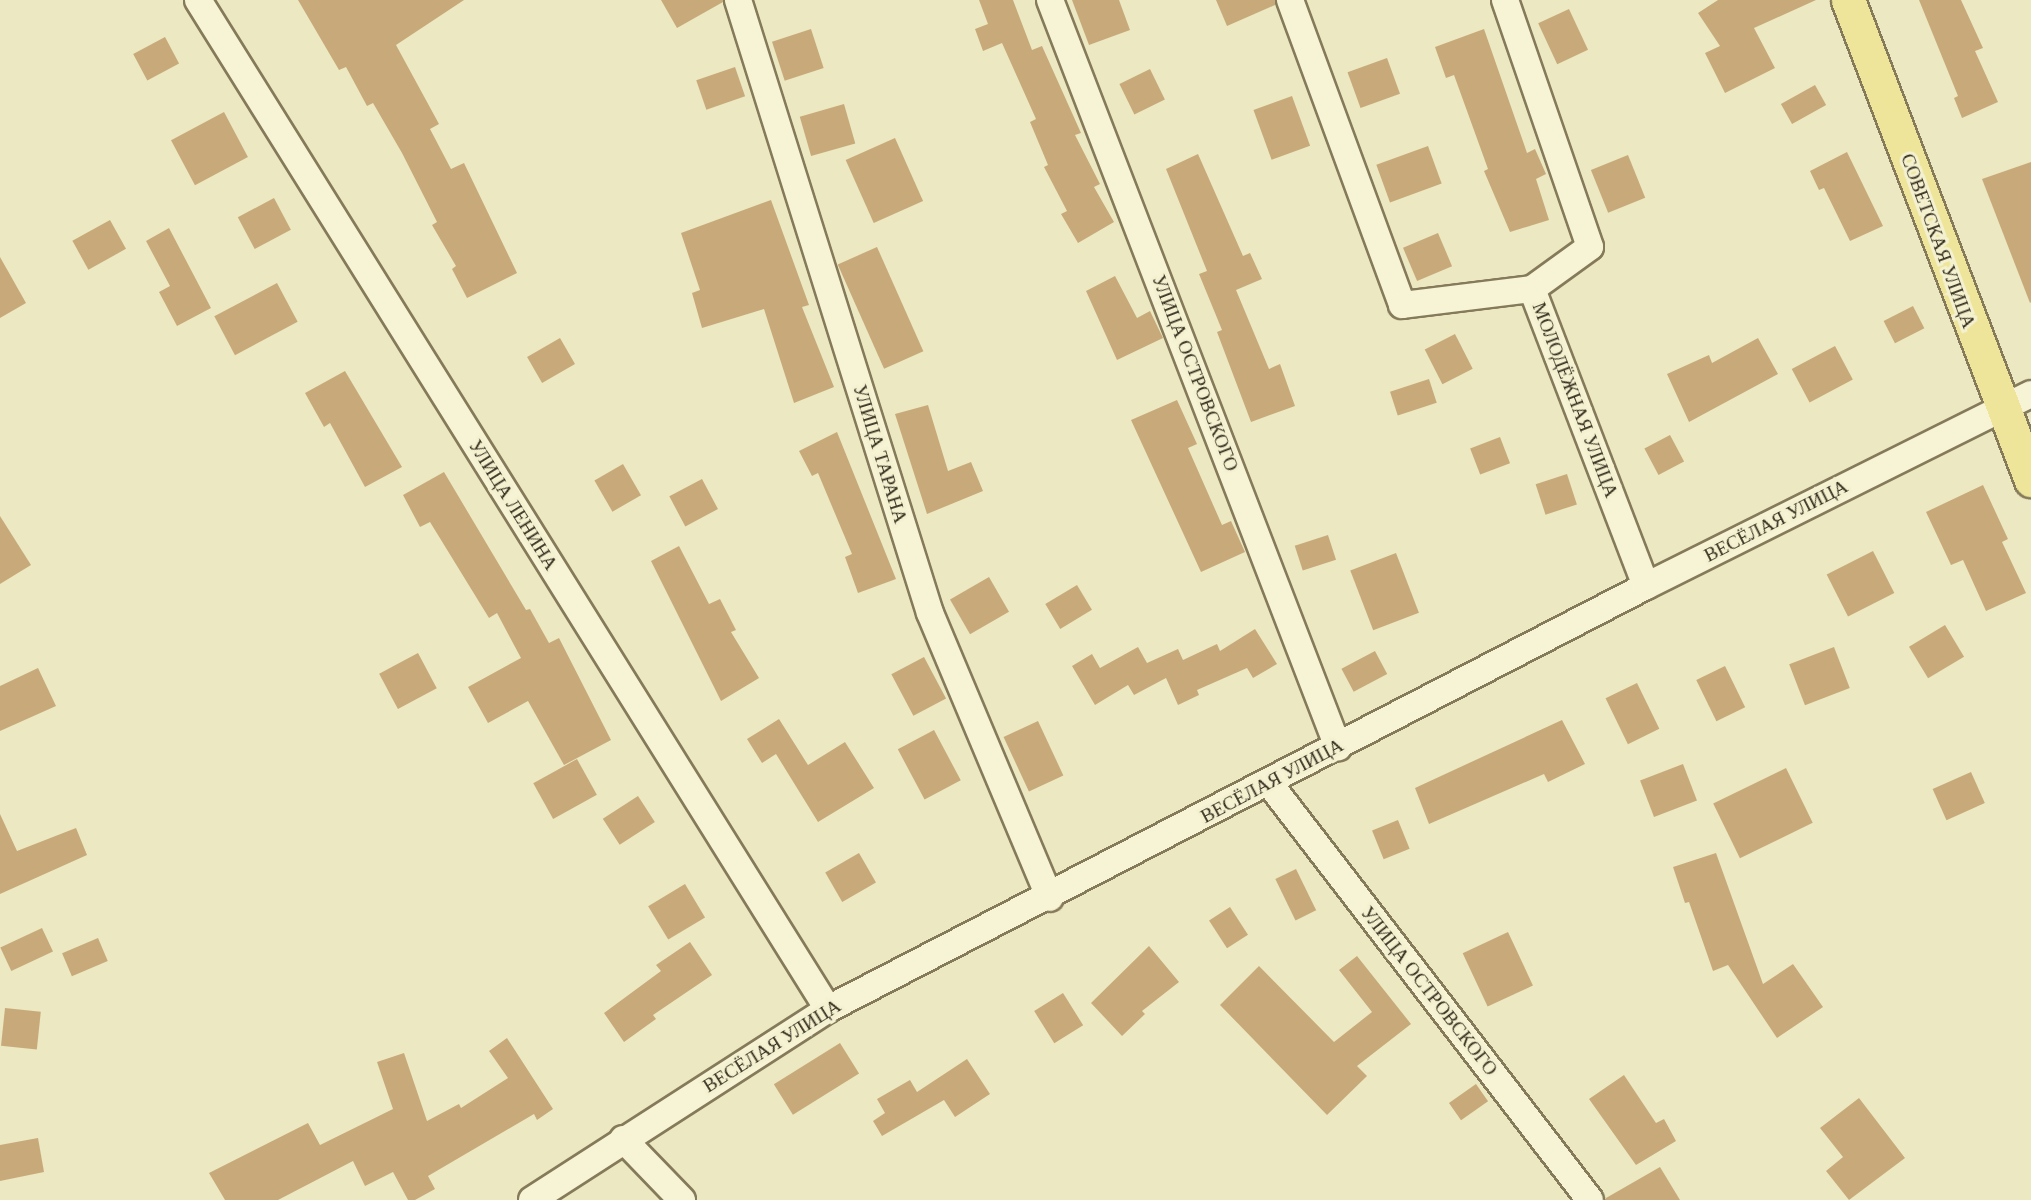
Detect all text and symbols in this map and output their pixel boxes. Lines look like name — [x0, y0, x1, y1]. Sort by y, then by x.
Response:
street label: СОВЕТСКАЯ УЛИЦА — [1896, 151, 1980, 331]
street label: УЛИЦА ОСТРОВСКОГО — [1147, 272, 1243, 474]
street label: МОЛОДЁЖНАЯ УЛИЦА — [1527, 299, 1623, 501]
street label: УЛИЦА ТАРАНА — [848, 382, 912, 526]
street label: УЛИЦА ЛЕНИНА — [464, 436, 562, 574]
street label: ВЕСЁЛАЯ УЛИЦА — [1700, 475, 1852, 567]
street label: ВЕСЁЛАЯ УЛИЦА — [1197, 734, 1347, 828]
street label: УЛИЦА ОСТРОВСКОГО — [1356, 902, 1502, 1080]
street label: ВЕСЁЛАЯ УЛИЦА — [699, 994, 845, 1098]

